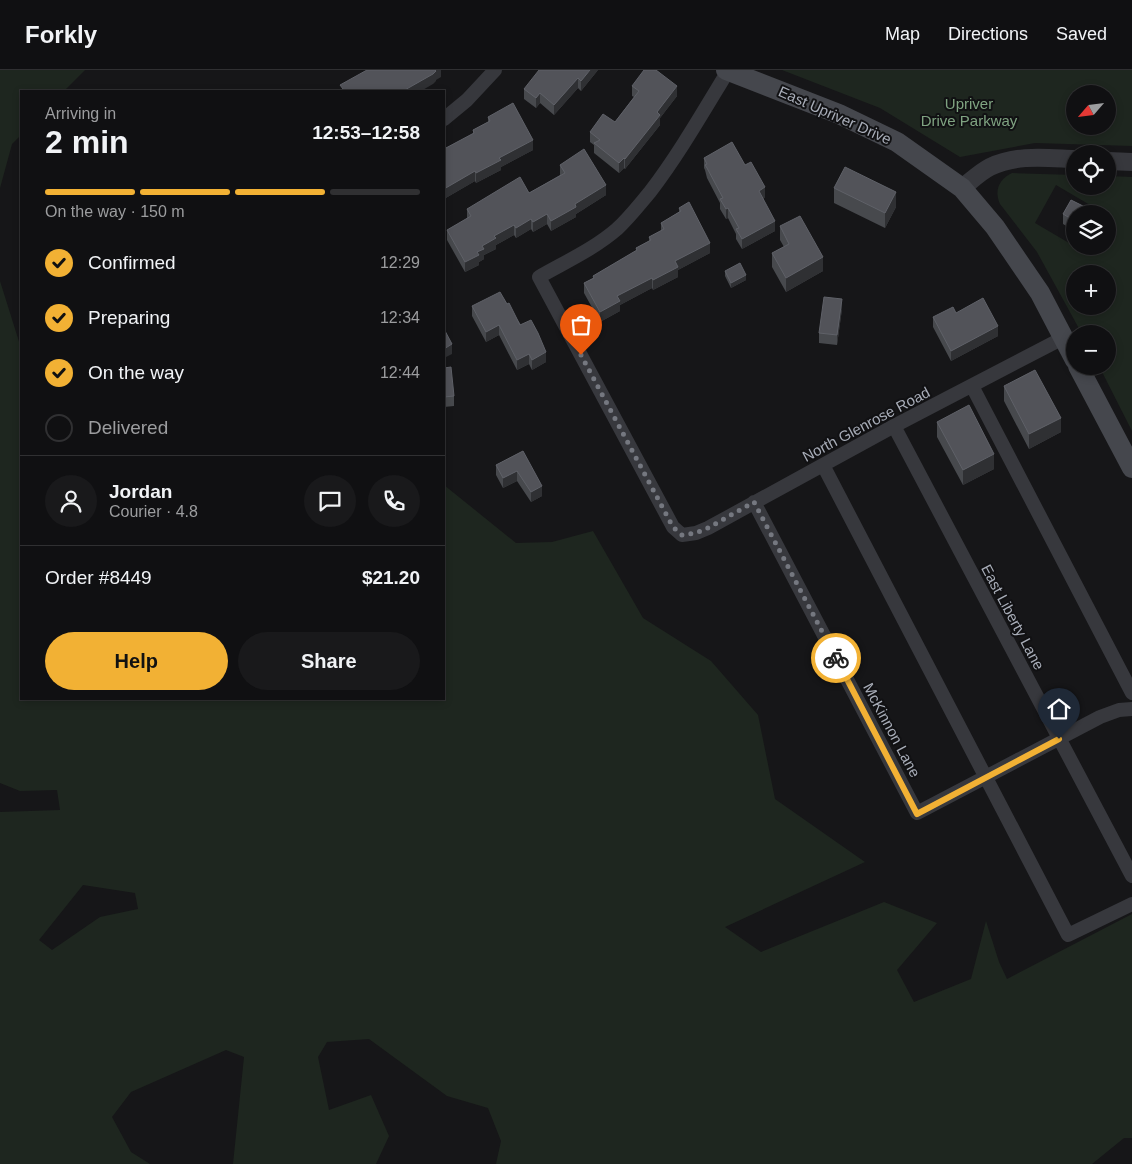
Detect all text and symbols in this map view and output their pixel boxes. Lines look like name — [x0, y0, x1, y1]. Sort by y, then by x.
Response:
text: Forkly — [25, 21, 97, 48]
text: Map — [885, 24, 920, 44]
text: Directions — [948, 24, 1028, 44]
text: Saved — [1056, 24, 1107, 44]
street label: East Upriver Drive — [776, 82, 894, 148]
north arrow — [1066, 85, 1116, 135]
map controls — [1066, 85, 1116, 375]
park label: Upriver Drive Parkway — [921, 95, 1018, 129]
text: Arriving in — [45, 105, 116, 122]
text: 12:53–12:58 — [312, 122, 420, 143]
text: 2 min — [45, 124, 129, 160]
button: locate — [1066, 145, 1116, 195]
text: On the way · 150 m — [45, 203, 185, 220]
button: layers — [1066, 205, 1116, 255]
icon: check — [45, 249, 73, 277]
text: Confirmed — [88, 252, 176, 273]
text: 12:29 — [380, 254, 420, 271]
button: + — [1066, 265, 1116, 315]
icon: check — [45, 304, 73, 332]
pin — [560, 304, 602, 355]
text: Preparing — [88, 307, 170, 328]
text: 12:34 — [380, 309, 420, 326]
icon: bag — [567, 311, 595, 339]
button: − — [1066, 325, 1116, 375]
icon: check — [45, 359, 73, 387]
text: On the way — [88, 362, 184, 383]
text: 12:44 — [380, 364, 420, 381]
street label: North Glenrose Road — [799, 383, 933, 465]
text: Delivered — [88, 417, 168, 438]
button: person — [45, 475, 97, 527]
button: chat — [304, 475, 356, 527]
button: phone — [368, 475, 420, 527]
text: Jordan — [109, 481, 172, 502]
text: Courier · 4.8 — [109, 503, 198, 520]
street label: East Liberty Lane — [978, 561, 1048, 673]
text: Order #8449 — [45, 567, 152, 588]
text: $21.20 — [362, 567, 420, 588]
button: Help — [45, 632, 228, 690]
button: Share — [238, 632, 420, 690]
courier — [811, 633, 861, 683]
icon: bike — [822, 644, 850, 672]
street label: McKinnon Lane — [860, 680, 924, 780]
pin — [1038, 688, 1080, 739]
icon: home — [1045, 695, 1073, 723]

